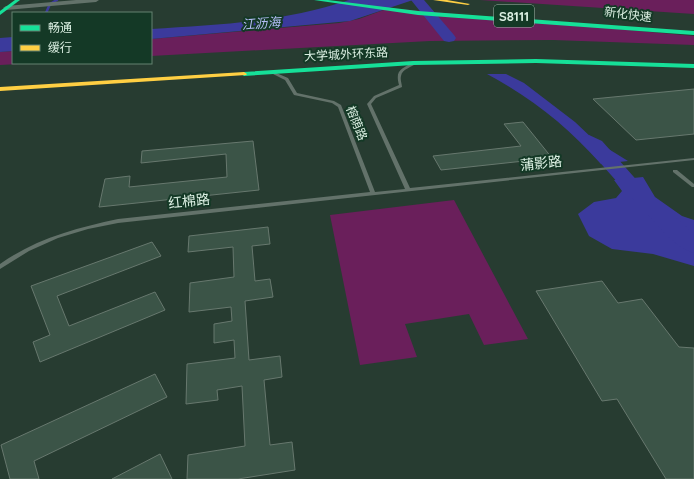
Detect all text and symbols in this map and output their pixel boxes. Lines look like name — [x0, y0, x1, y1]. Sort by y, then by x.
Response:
street label: 新化快速 — [603, 4, 653, 24]
road number: S8111 — [494, 5, 534, 27]
legend — [12, 12, 152, 64]
water label: 江沥海 — [241, 14, 283, 32]
text: 畅通 — [48, 20, 72, 35]
text: 缓行 — [48, 40, 72, 55]
street label: 大学城外环东路 — [304, 44, 388, 64]
street label: 榕荫路 — [343, 103, 371, 143]
street label: 蒲影路 — [519, 152, 563, 174]
street label: 红棉路 — [167, 190, 211, 212]

